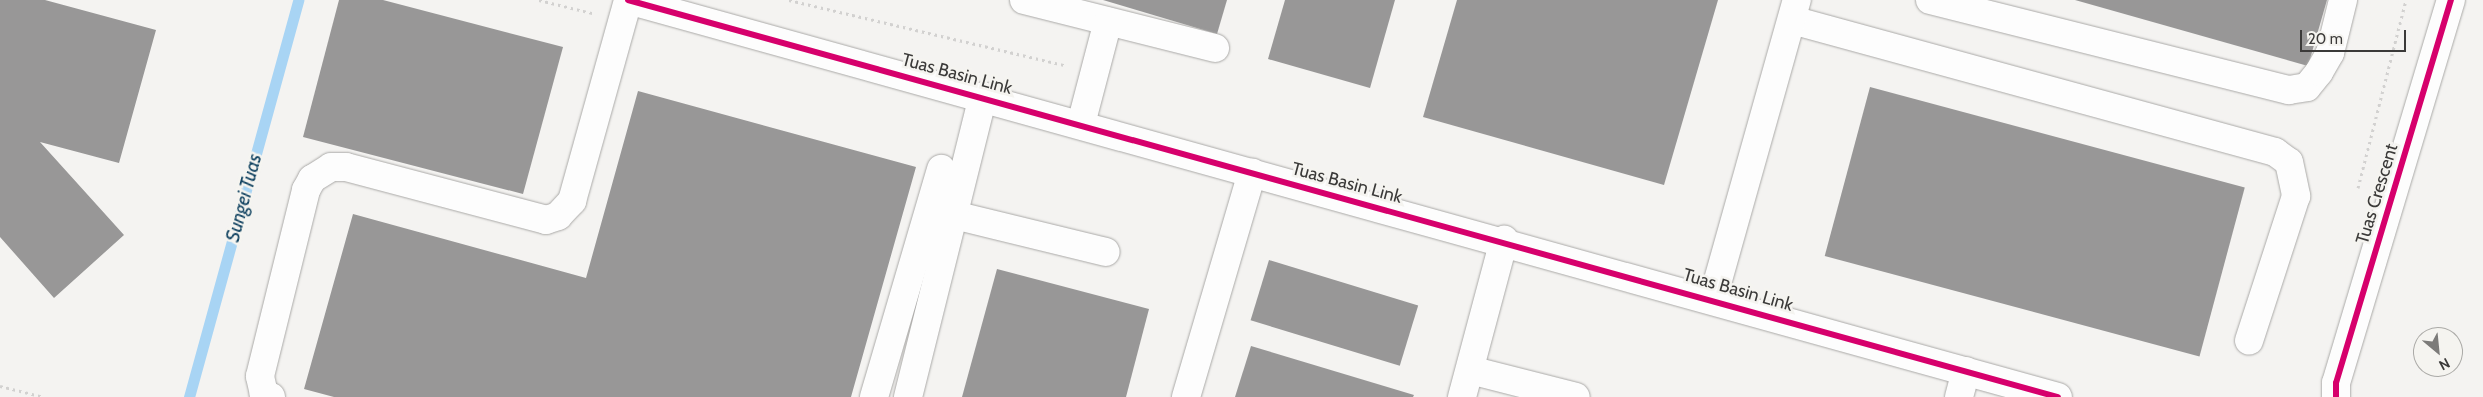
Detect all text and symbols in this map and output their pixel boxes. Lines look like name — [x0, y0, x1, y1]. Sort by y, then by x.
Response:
scale bar — [2303, 20, 2409, 52]
text: 20 m — [2308, 30, 2343, 48]
street label: Tuas Basin Link — [899, 49, 1015, 99]
street label: Tuas Crescent — [2351, 141, 2403, 247]
water label: Sungei Tuas — [221, 152, 267, 244]
street label: Tuas Basin Link — [1289, 158, 1405, 208]
street label: Tuas Basin Link — [1681, 264, 1795, 316]
north arrow — [2413, 327, 2463, 377]
text: N — [2436, 354, 2453, 375]

